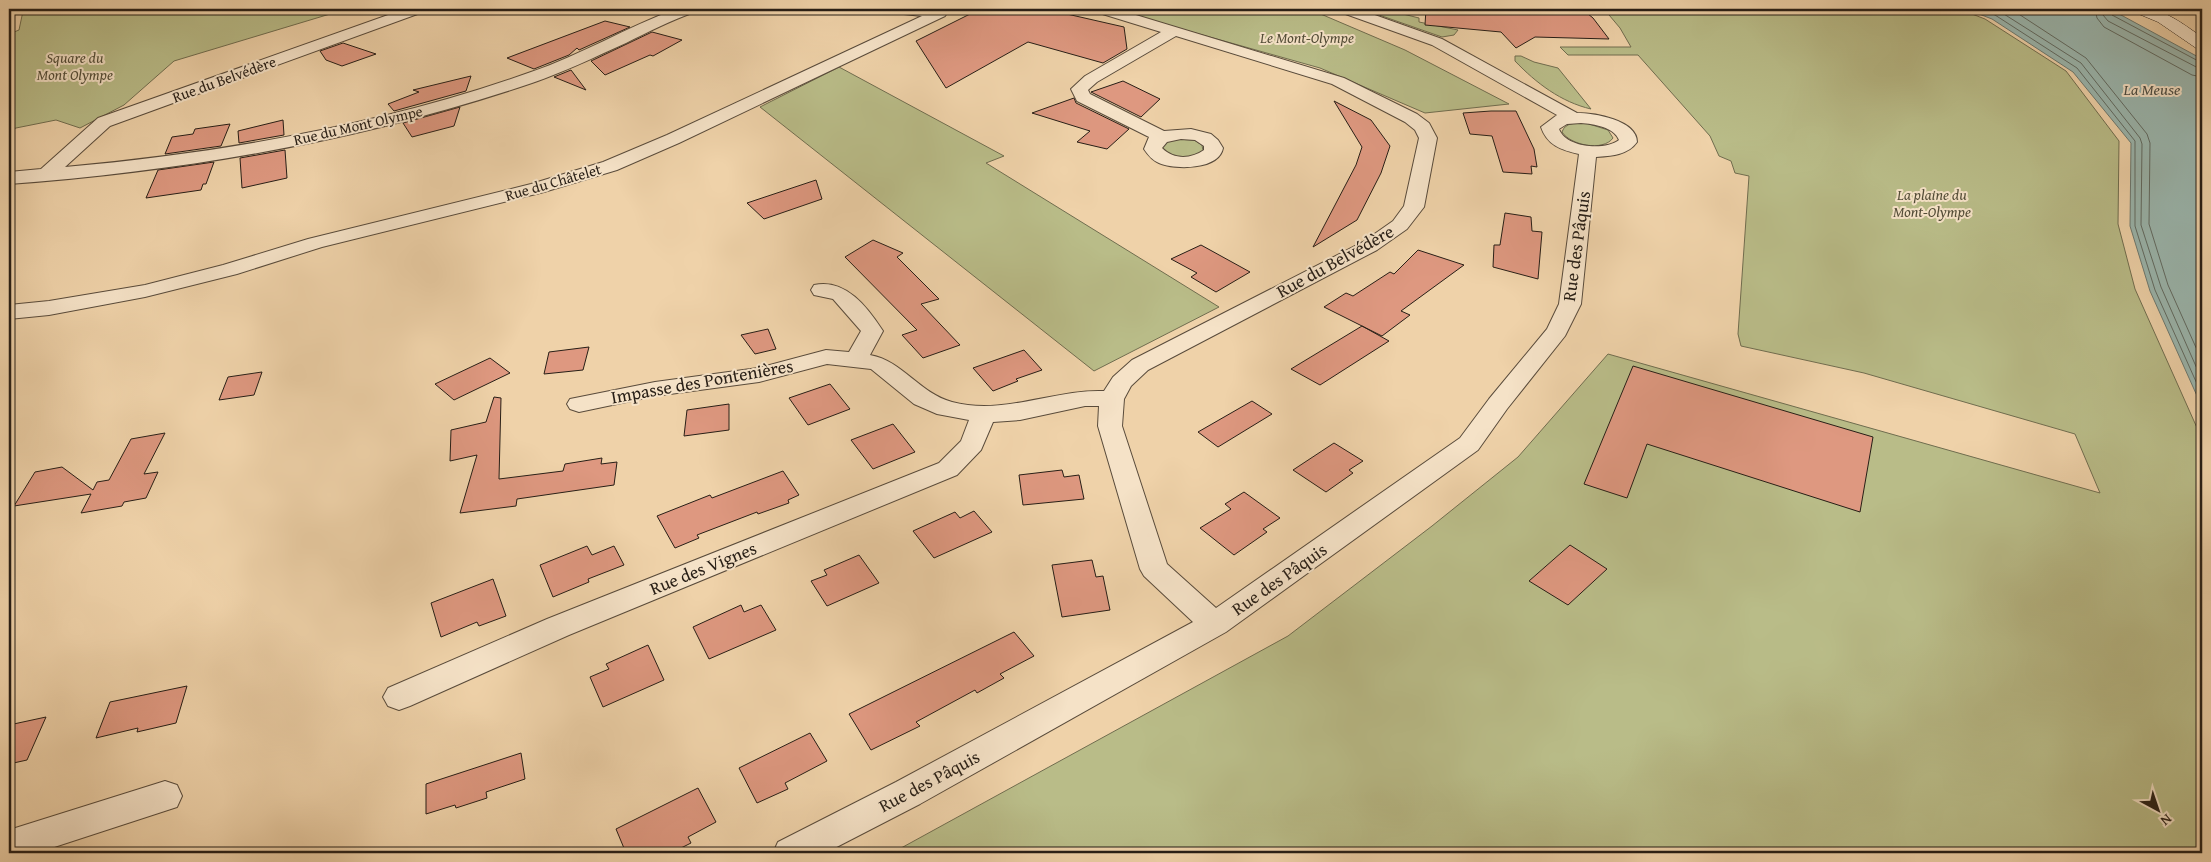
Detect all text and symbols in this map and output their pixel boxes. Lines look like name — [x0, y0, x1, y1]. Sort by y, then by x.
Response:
park label: Le Mont-Olympe — [1259, 27, 1354, 48]
park label: Square du Mont Olympe — [37, 47, 113, 85]
street label: Rue du Belvédère — [169, 51, 279, 107]
water label: La Meuse — [2123, 77, 2181, 101]
street label: Rue du Mont Olympe — [291, 100, 425, 150]
street label: Rue du Châtelet — [502, 158, 604, 206]
park label: La plaine du Mont-Olympe — [1893, 184, 1971, 222]
street label: Rue des Pâquis — [1555, 189, 1597, 303]
street label: Rue du Belvédère — [1271, 218, 1399, 304]
street label: Impasse des Pontenières — [609, 352, 795, 410]
street label: Rue des Vignes — [645, 534, 761, 602]
street label: Rue des Pâquis — [1226, 536, 1332, 622]
street label: Rue des Pâquis — [874, 743, 984, 819]
north arrow — [2134, 784, 2184, 834]
text: N — [2156, 809, 2176, 831]

